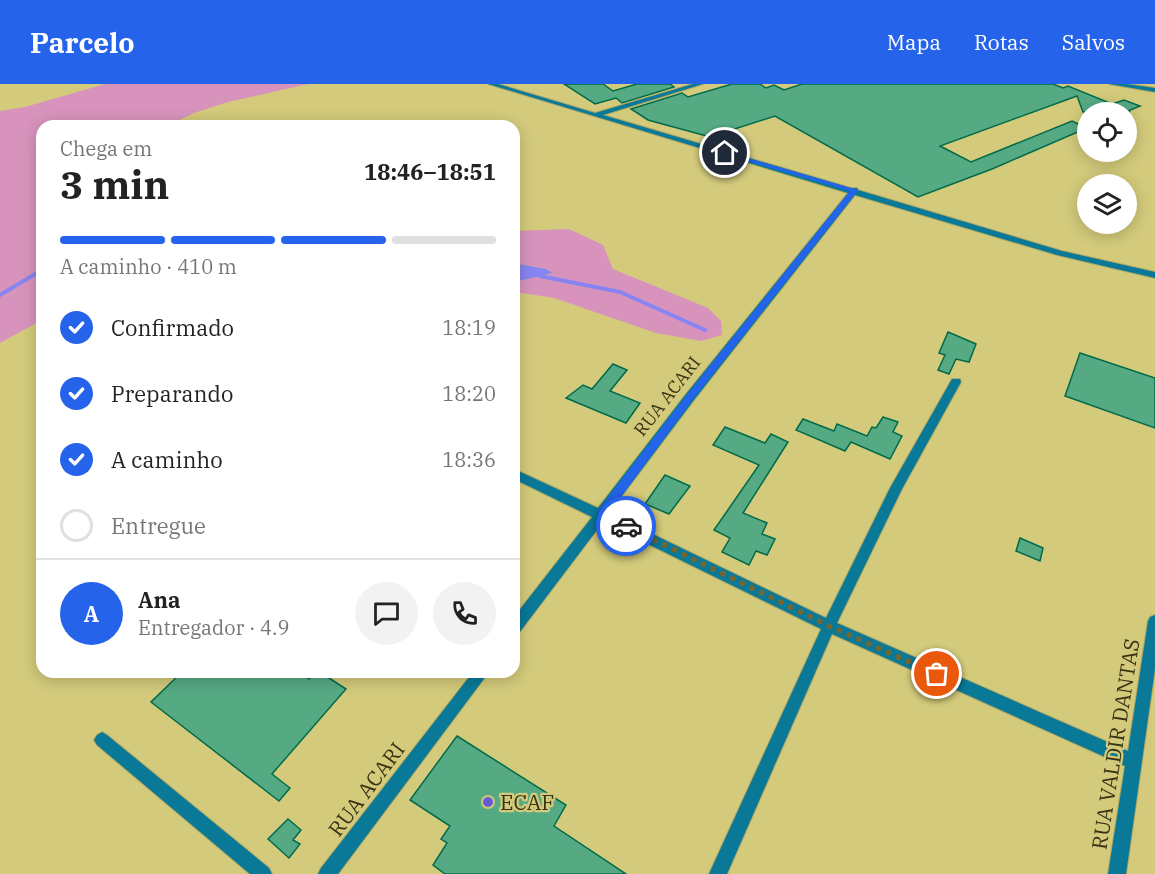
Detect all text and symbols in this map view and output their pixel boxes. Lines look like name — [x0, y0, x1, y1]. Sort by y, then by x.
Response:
text: Parcelo — [30, 24, 135, 61]
text: Mapa — [887, 28, 941, 56]
text: Rotas — [974, 28, 1029, 56]
text: Salvos — [1062, 28, 1125, 56]
map controls — [1077, 102, 1137, 234]
button: locate — [1077, 102, 1137, 162]
pin — [699, 127, 750, 178]
text: Chega em — [60, 135, 152, 162]
icon: home — [708, 136, 741, 169]
text: 18:46–18:51 — [364, 157, 496, 186]
text: 3 min — [60, 159, 169, 210]
button: layers — [1077, 174, 1137, 234]
text: A caminho · 410 m — [60, 253, 237, 280]
icon: check — [60, 311, 93, 344]
text: Confirmado — [111, 313, 234, 342]
text: 18:19 — [442, 314, 496, 341]
street label: RUA ACARI — [629, 351, 705, 441]
icon: check — [60, 377, 93, 410]
text: Preparando — [111, 379, 233, 408]
text: 18:20 — [442, 380, 496, 407]
icon: check — [60, 443, 93, 476]
text: A caminho — [111, 445, 223, 474]
text: 18:36 — [442, 446, 496, 473]
courier — [596, 496, 656, 556]
icon: car — [610, 510, 643, 543]
text: Entregue — [111, 511, 206, 540]
button: chat — [355, 582, 418, 645]
button: phone — [433, 582, 496, 645]
text: Ana — [138, 585, 181, 614]
text: A — [84, 599, 99, 628]
text: Entregador · 4.9 — [138, 614, 289, 641]
street label: RUA VALDIR DANTAS — [1084, 637, 1146, 851]
pin — [911, 648, 962, 699]
icon: bag — [920, 657, 953, 690]
street label: RUA ACARI — [321, 736, 411, 842]
place label: ECAF — [500, 788, 554, 816]
marker: ECAF — [481, 795, 495, 809]

